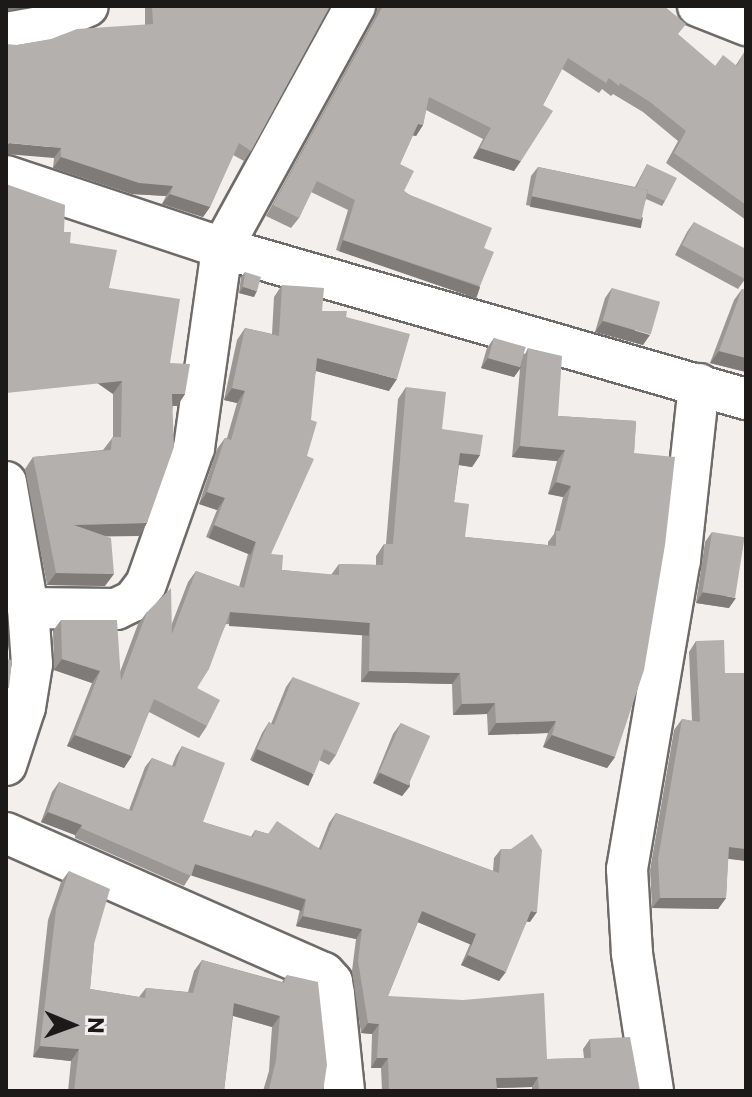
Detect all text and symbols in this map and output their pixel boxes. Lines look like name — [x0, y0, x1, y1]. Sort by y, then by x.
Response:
north arrow — [32, 985, 112, 1065]
text: N — [83, 1017, 110, 1034]

